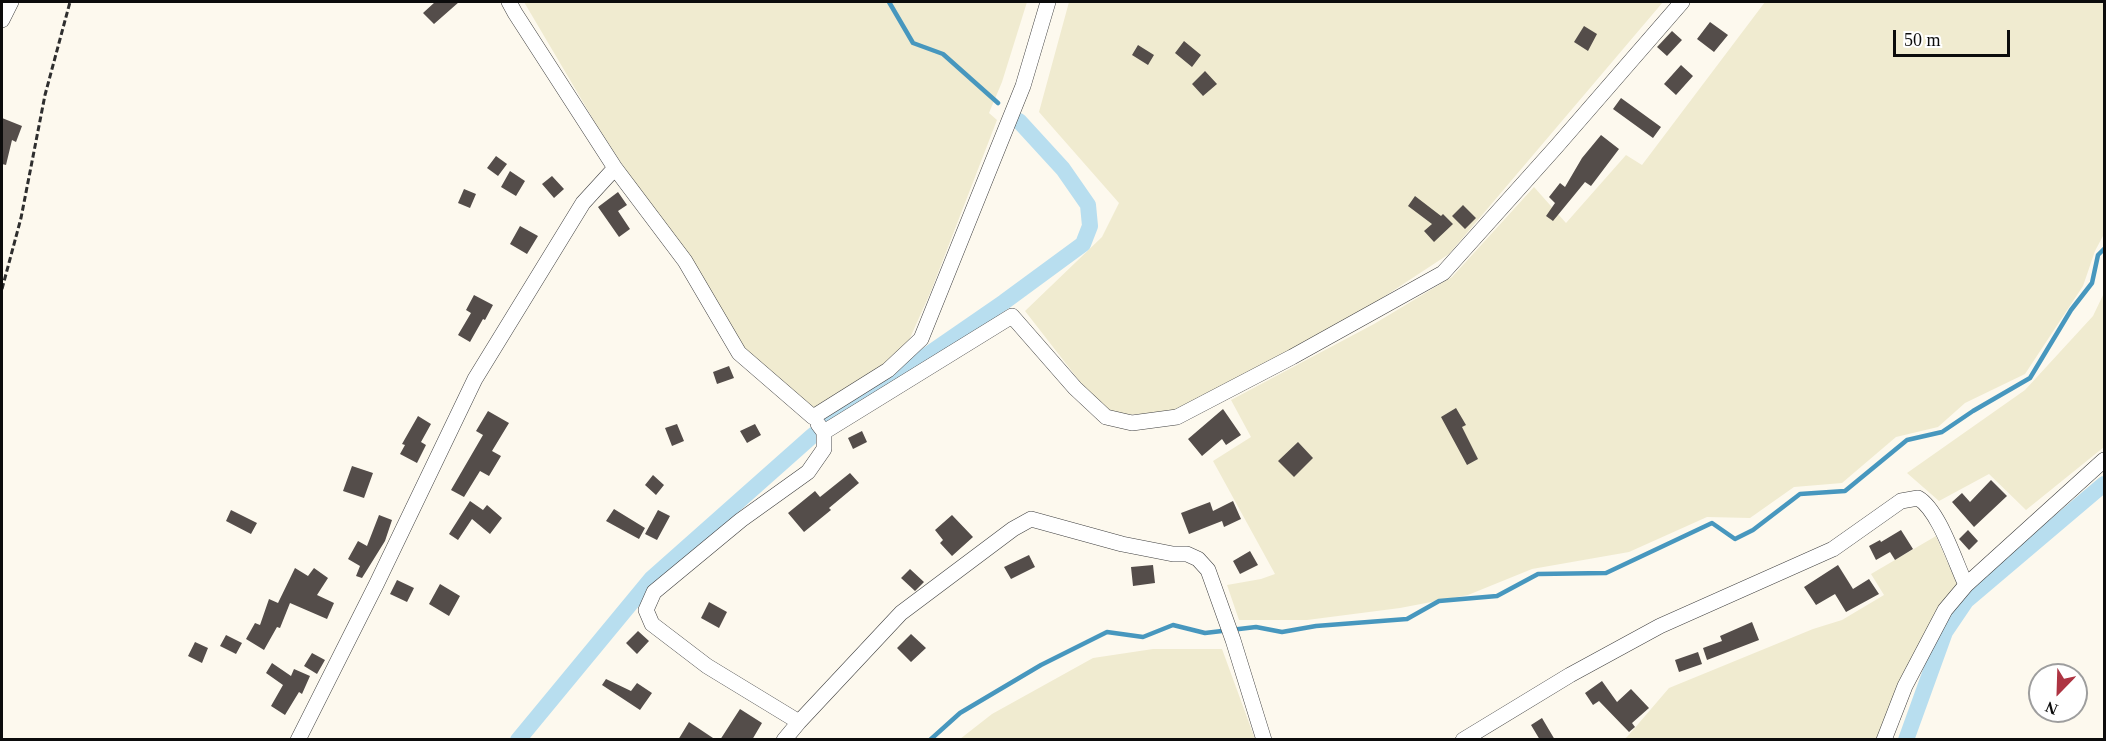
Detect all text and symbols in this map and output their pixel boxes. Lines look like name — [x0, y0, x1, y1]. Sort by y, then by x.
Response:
scale bar — [1896, 18, 2013, 56]
text: 50 m — [1904, 30, 1941, 50]
north arrow — [2028, 663, 2088, 723]
text: N — [2043, 698, 2060, 718]

